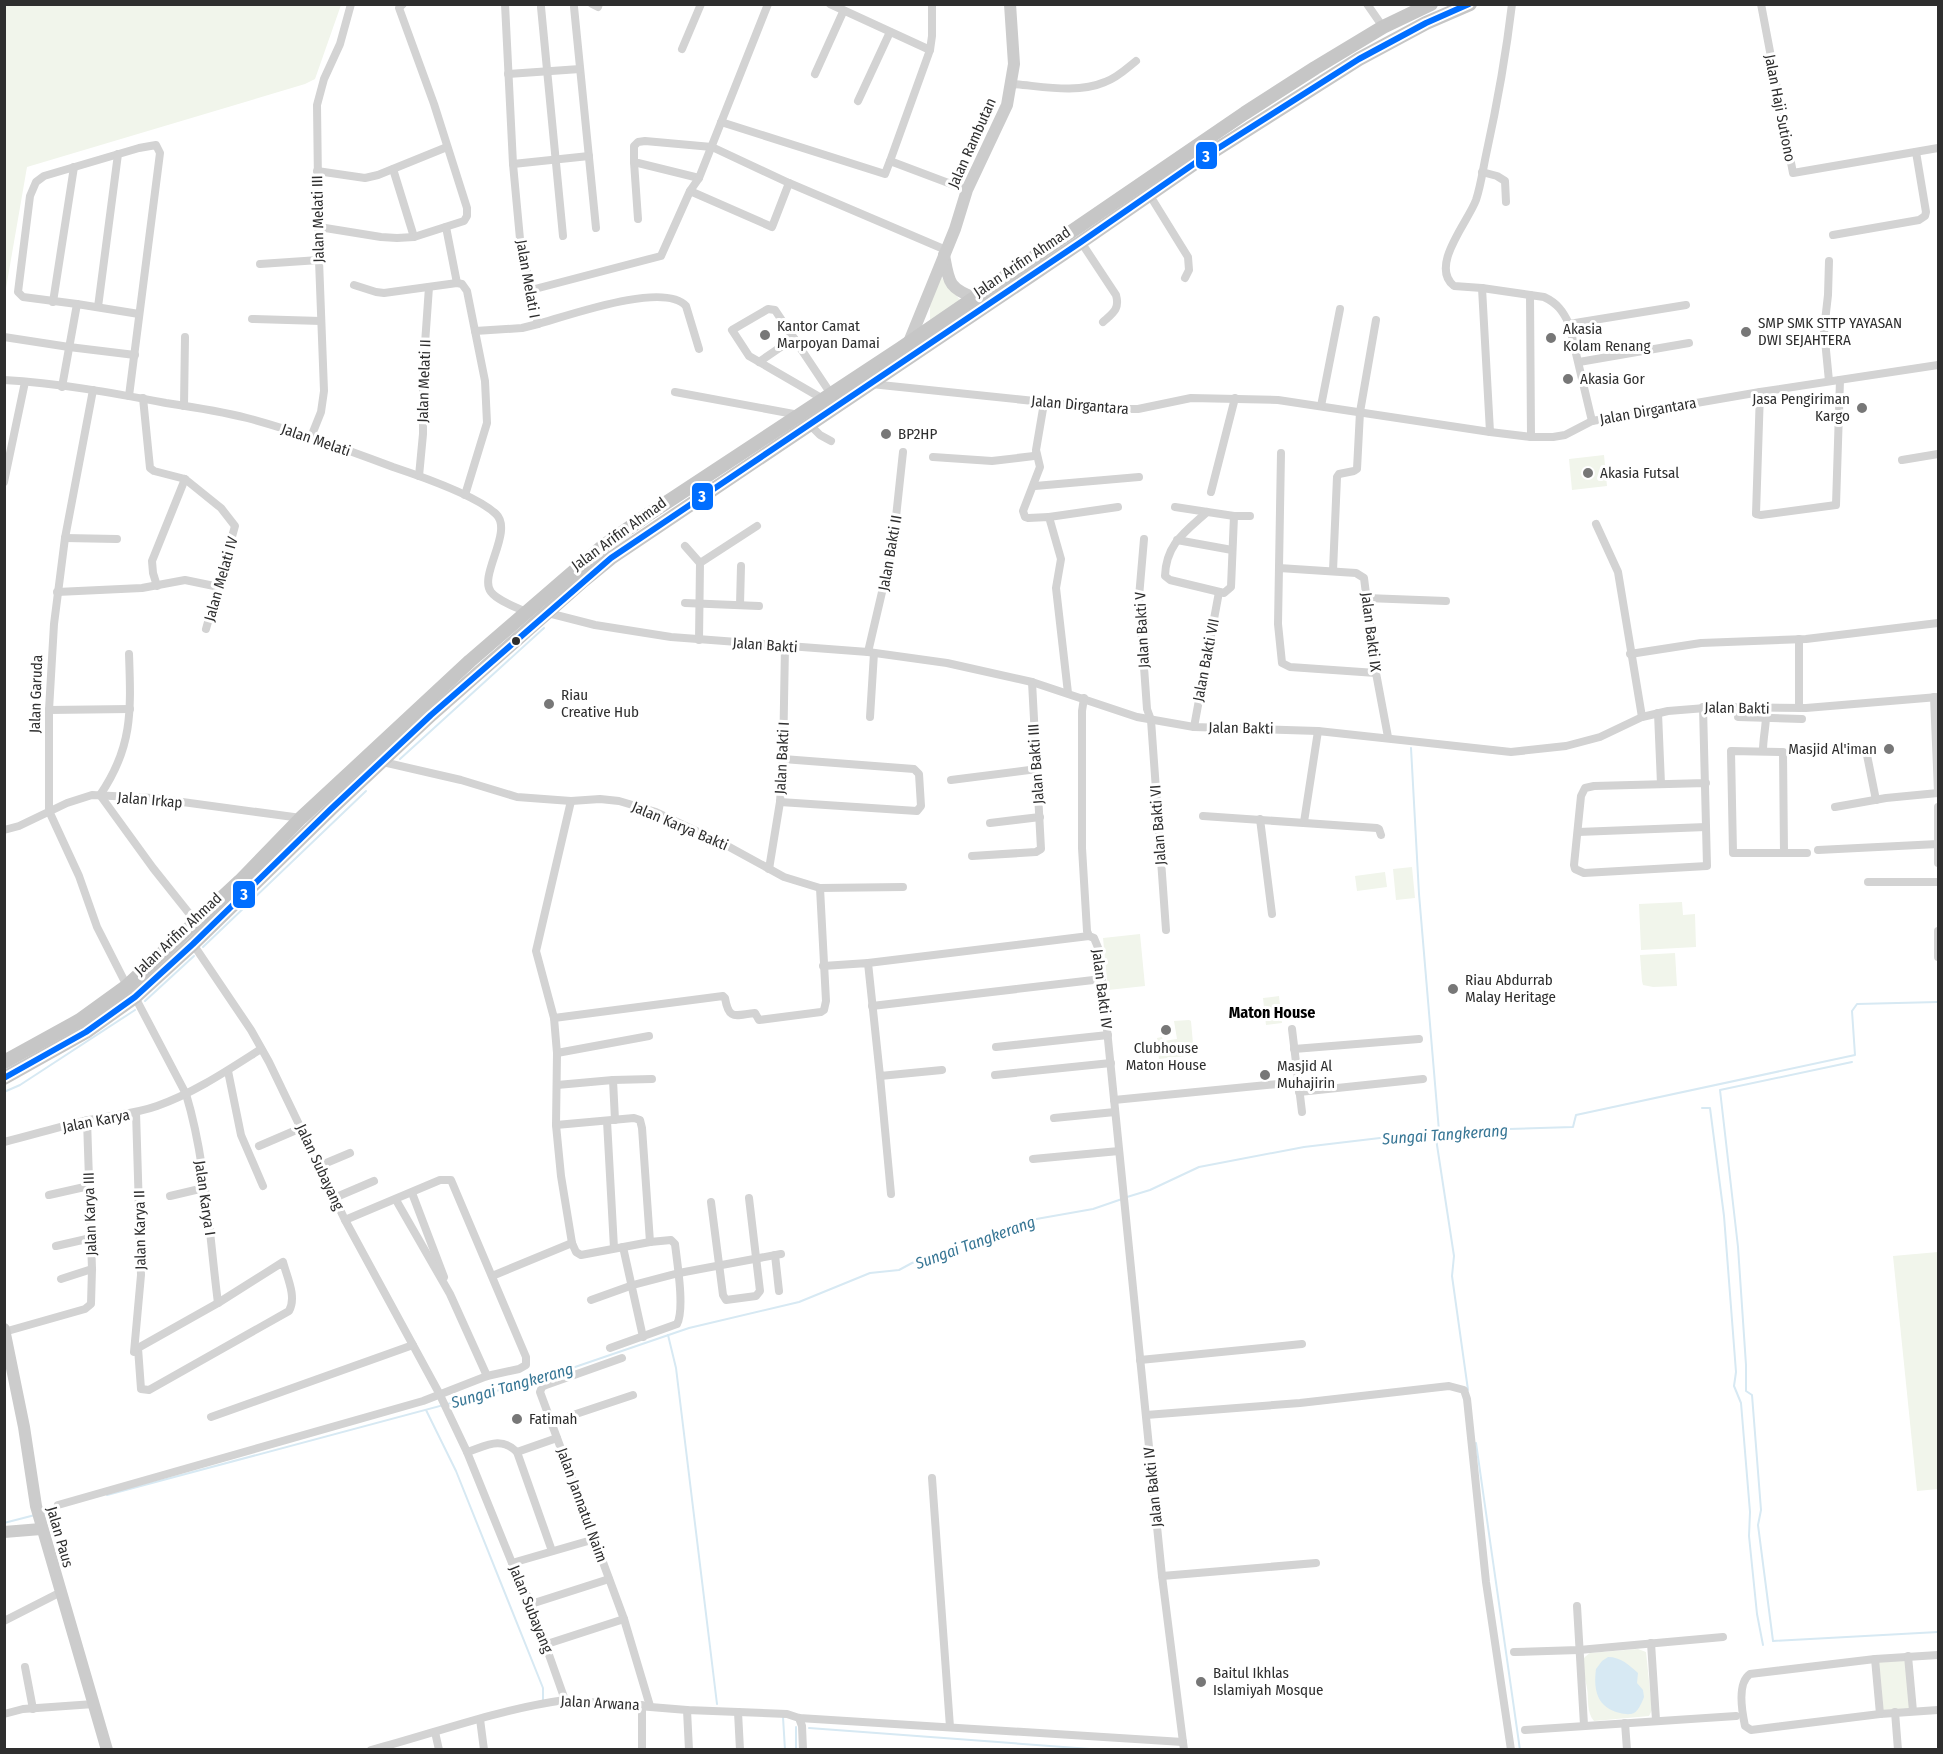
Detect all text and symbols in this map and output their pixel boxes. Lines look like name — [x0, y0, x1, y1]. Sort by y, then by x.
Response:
street label: Jalan Haji Sutiono — [1761, 53, 1799, 163]
street label: Jalan Rambutan — [944, 95, 1000, 191]
line badge: 3 — [1195, 141, 1218, 170]
text: 3 — [1201, 147, 1210, 166]
street label: Jalan Melati III — [308, 175, 328, 263]
street label: Jalan Arifin Ahmad — [970, 223, 1074, 301]
street label: Jalan Melati I — [512, 238, 544, 320]
place label: SMP SMK STTP YAYASAN DWI SEJAHTERA — [1758, 314, 1902, 349]
place label: Kantor Camat Marpoyan Damai — [777, 317, 880, 352]
place label: Akasia Kolam Renang — [1563, 320, 1650, 355]
marker: SMP SMK STTP YAYASAN DWI SEJAHTERA — [1739, 325, 1753, 339]
marker: Kantor Camat Marpoyan Damai — [758, 328, 772, 342]
marker: Akasia Kolam Renang — [1544, 331, 1558, 345]
street label: Jalan Melati II — [414, 339, 434, 423]
place label: Akasia Gor — [1580, 370, 1645, 388]
marker: Akasia Gor — [1561, 372, 1575, 386]
place label: Jasa Pengiriman Kargo — [1752, 390, 1850, 425]
street label: Jalan Dirgantara — [1031, 392, 1129, 418]
street label: Jalan Dirgantara — [1598, 394, 1698, 428]
marker: Jasa Pengiriman Kargo — [1855, 401, 1869, 415]
street label: Jalan Melati — [279, 420, 353, 460]
place label: BP2HP — [898, 425, 937, 443]
marker: BP2HP — [879, 427, 893, 441]
place label: Akasia Futsal — [1600, 464, 1679, 482]
marker: Akasia Futsal — [1581, 466, 1595, 480]
line badge: 3 — [691, 482, 714, 511]
text: 3 — [697, 487, 706, 506]
street label: Jalan Arifin Ahmad — [568, 494, 670, 574]
street label: Jalan Bakti II — [874, 514, 906, 592]
street label: Jalan Melati IV — [200, 534, 242, 623]
street label: Jalan Bakti V — [1131, 591, 1153, 669]
street label: Jalan Bakti IX — [1357, 591, 1385, 673]
street label: Jalan Bakti VII — [1189, 617, 1223, 703]
street label: Jalan Bakti — [732, 634, 798, 656]
unlabelled marker — [510, 635, 522, 647]
street label: Jalan Garuda — [26, 655, 46, 733]
place label: Riau Creative Hub — [561, 686, 639, 721]
marker: Riau Creative Hub — [542, 697, 556, 711]
street label: Jalan Bakti — [1704, 698, 1770, 718]
street label: Jalan Bakti — [1208, 718, 1274, 738]
street label: Jalan Bakti I — [771, 721, 793, 795]
street label: Jalan Bakti III — [1024, 723, 1048, 805]
place label: Masjid Al'iman — [1788, 740, 1877, 758]
marker: Masjid Al'iman — [1882, 742, 1896, 756]
street label: Jalan Bakti VI — [1146, 784, 1170, 866]
street label: Jalan Irkap — [117, 788, 183, 812]
street label: Jalan Karya Bakti — [629, 798, 731, 854]
line badge: 3 — [232, 880, 256, 909]
text: 3 — [239, 885, 248, 904]
street label: Jalan Arifin Ahmad — [131, 889, 225, 979]
street label: Jalan Bakti IV — [1088, 948, 1116, 1030]
place label: Riau Abdurrab Malay Heritage — [1465, 971, 1556, 1006]
marker: Riau Abdurrab Malay Heritage — [1446, 982, 1460, 996]
district label: Maton House — [1229, 1003, 1315, 1022]
marker: Clubhouse Maton House — [1159, 1023, 1173, 1037]
place label: Clubhouse Maton House — [1126, 1039, 1206, 1074]
place label: Masjid Al Muhajirin — [1277, 1057, 1335, 1092]
marker: Masjid Al Muhajirin — [1258, 1068, 1272, 1082]
street label: Jalan Karya — [61, 1106, 131, 1136]
street label: Jalan Subayang — [292, 1121, 348, 1213]
water label: Sungai Tangkerang — [1381, 1121, 1509, 1148]
street label: Jalan Karya I — [191, 1159, 219, 1237]
street label: Jalan Karya III — [80, 1172, 100, 1256]
street label: Jalan Karya II — [130, 1190, 150, 1270]
water label: Sungai Tangkerang — [912, 1212, 1038, 1273]
water label: Sungai Tangkerang — [448, 1359, 575, 1412]
place label: Fatimah — [529, 1410, 578, 1428]
marker: Fatimah — [510, 1412, 524, 1426]
street label: Jalan Jannatul Naim — [553, 1445, 611, 1565]
street label: Jalan Bakti IV — [1140, 1446, 1166, 1528]
street label: Jalan Paus — [43, 1504, 77, 1570]
street label: Jalan Subayang — [505, 1563, 557, 1655]
place label: Baitul Ikhlas Islamiyah Mosque — [1213, 1664, 1323, 1699]
marker: Baitul Ikhlas Islamiyah Mosque — [1194, 1675, 1208, 1689]
street label: Jalan Arwana — [560, 1692, 640, 1714]

